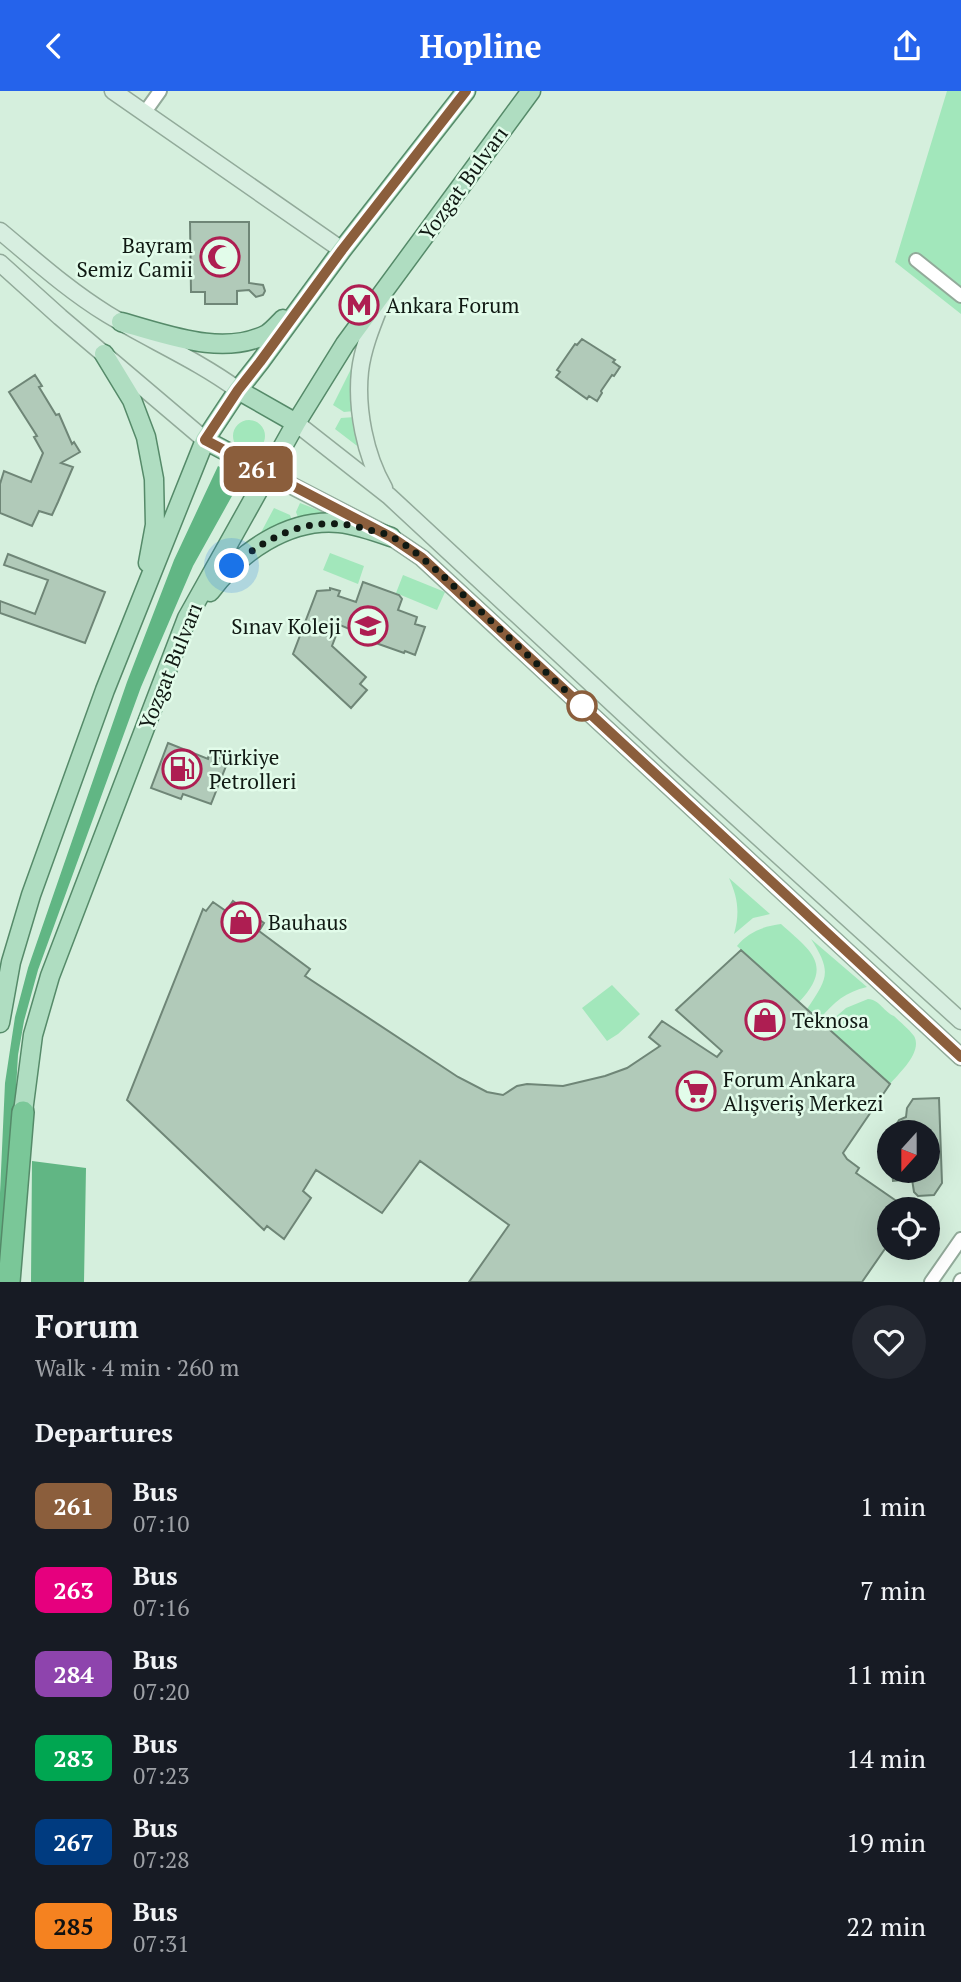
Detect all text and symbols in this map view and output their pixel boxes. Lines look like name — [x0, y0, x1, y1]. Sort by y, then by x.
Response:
text: Hopline — [419, 25, 542, 67]
icon: back — [35, 27, 73, 65]
icon: share — [888, 27, 926, 65]
street label: Yozgat Bulvarı — [412, 120, 514, 246]
place label: Bayram Semiz Camii — [76, 231, 193, 283]
mosque icon: Bayram Semiz Camii — [199, 236, 241, 278]
metro station icon: Ankara Forum — [338, 284, 380, 326]
place label: Ankara Forum — [386, 291, 519, 319]
line badge: 261 — [218, 446, 298, 492]
text: 261 — [238, 453, 278, 485]
your location — [214, 548, 249, 583]
street label: Yozgat Bulvarı — [132, 598, 208, 734]
school or university icon: Sınav Koleji — [347, 605, 389, 647]
place label: Sınav Koleji — [231, 612, 341, 640]
unlabelled marker — [567, 691, 597, 721]
place label: Türkiye Petrolleri — [209, 743, 297, 795]
fuel station icon: Türkiye Petrolleri — [161, 748, 203, 790]
shop icon: Bauhaus — [220, 901, 262, 943]
place label: Bauhaus — [268, 908, 348, 936]
shop icon: Teknosa — [744, 999, 786, 1041]
place label: Teknosa — [792, 1006, 869, 1034]
place label: Forum Ankara Alışveriş Merkezi — [723, 1065, 884, 1117]
supermarket icon: Forum Ankara Alışveriş Merkezi — [675, 1070, 717, 1112]
north arrow — [877, 1120, 940, 1183]
map controls — [877, 1120, 940, 1260]
button: locate — [877, 1197, 940, 1260]
text: Forum — [35, 1304, 139, 1347]
button: heart — [852, 1305, 926, 1379]
text: Walk · 4 min · 260 m — [35, 1352, 239, 1383]
text: Departures — [35, 1415, 173, 1449]
text: Bus — [133, 1474, 178, 1508]
text: 1 min — [860, 1489, 926, 1523]
text: 261 — [53, 1490, 94, 1522]
text: 07:10 — [133, 1508, 190, 1539]
text: Bus — [133, 1558, 178, 1592]
text: 7 min — [860, 1573, 926, 1607]
text: 263 — [53, 1574, 94, 1606]
text: 07:16 — [133, 1592, 190, 1623]
text: Bus — [133, 1642, 178, 1676]
text: 11 min — [846, 1657, 926, 1691]
text: 284 — [53, 1658, 94, 1690]
text: 07:20 — [133, 1676, 190, 1707]
text: Bus — [133, 1726, 178, 1760]
text: 14 min — [846, 1741, 926, 1775]
text: 283 — [53, 1742, 94, 1774]
text: 07:23 — [133, 1760, 190, 1791]
text: Bus — [133, 1810, 178, 1844]
text: 19 min — [846, 1825, 926, 1859]
text: 267 — [53, 1826, 94, 1858]
text: 07:28 — [133, 1844, 190, 1875]
text: Bus — [133, 1894, 178, 1928]
text: 22 min — [846, 1909, 926, 1943]
text: 285 — [53, 1910, 94, 1942]
text: 07:31 — [133, 1928, 190, 1959]

